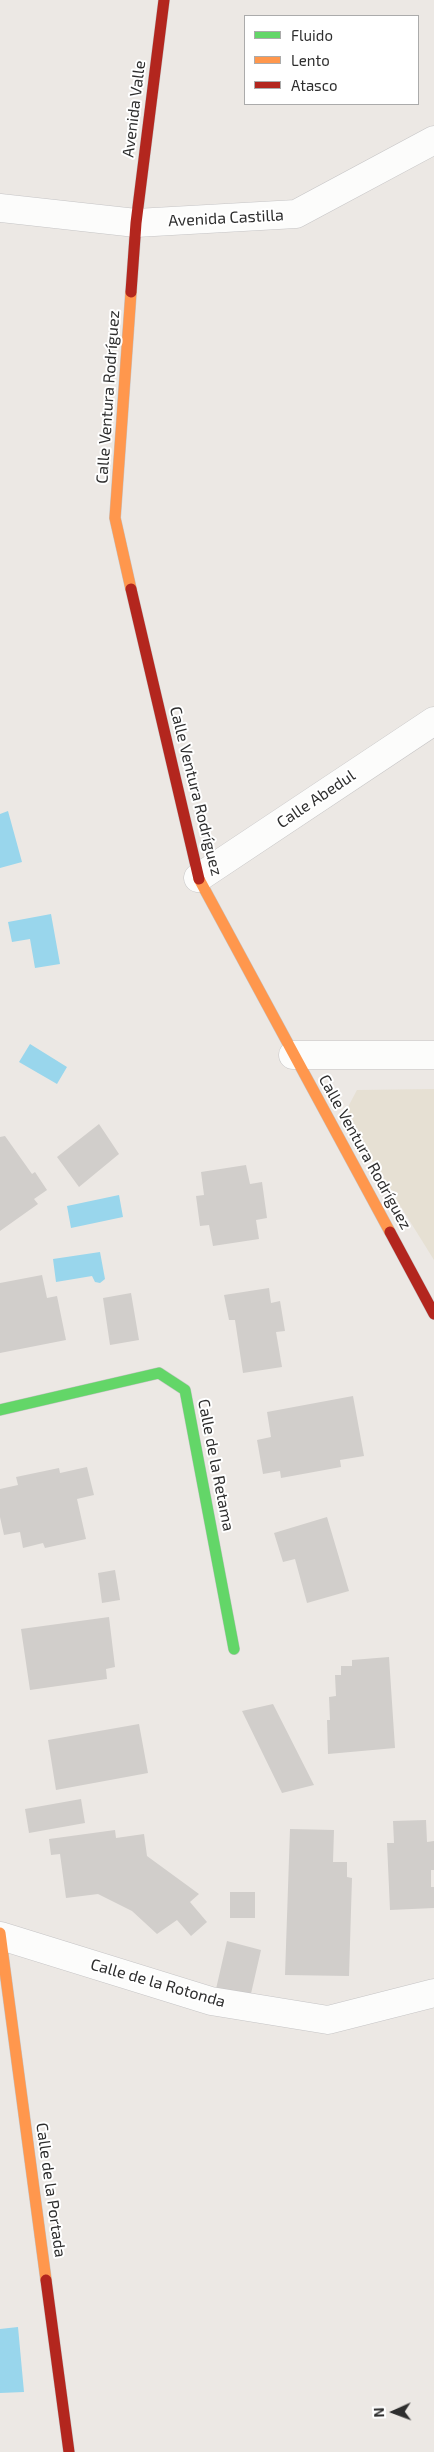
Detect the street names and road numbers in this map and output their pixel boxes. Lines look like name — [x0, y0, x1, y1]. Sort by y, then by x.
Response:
street label: Avenida Valle — [119, 59, 149, 159]
street label: Avenida Castilla — [168, 205, 284, 231]
street label: Calle Ventura Rodríguez — [92, 310, 124, 484]
street label: Calle Ventura Rodríguez — [166, 704, 226, 878]
street label: Calle Abedul — [273, 766, 359, 832]
street label: Calle Ventura Rodríguez — [314, 1071, 416, 1233]
street label: Calle de la Retama — [194, 1397, 238, 1533]
street label: Calle de la Rotonda — [88, 1955, 228, 2011]
street label: Calle de la Portada — [32, 2121, 70, 2259]

